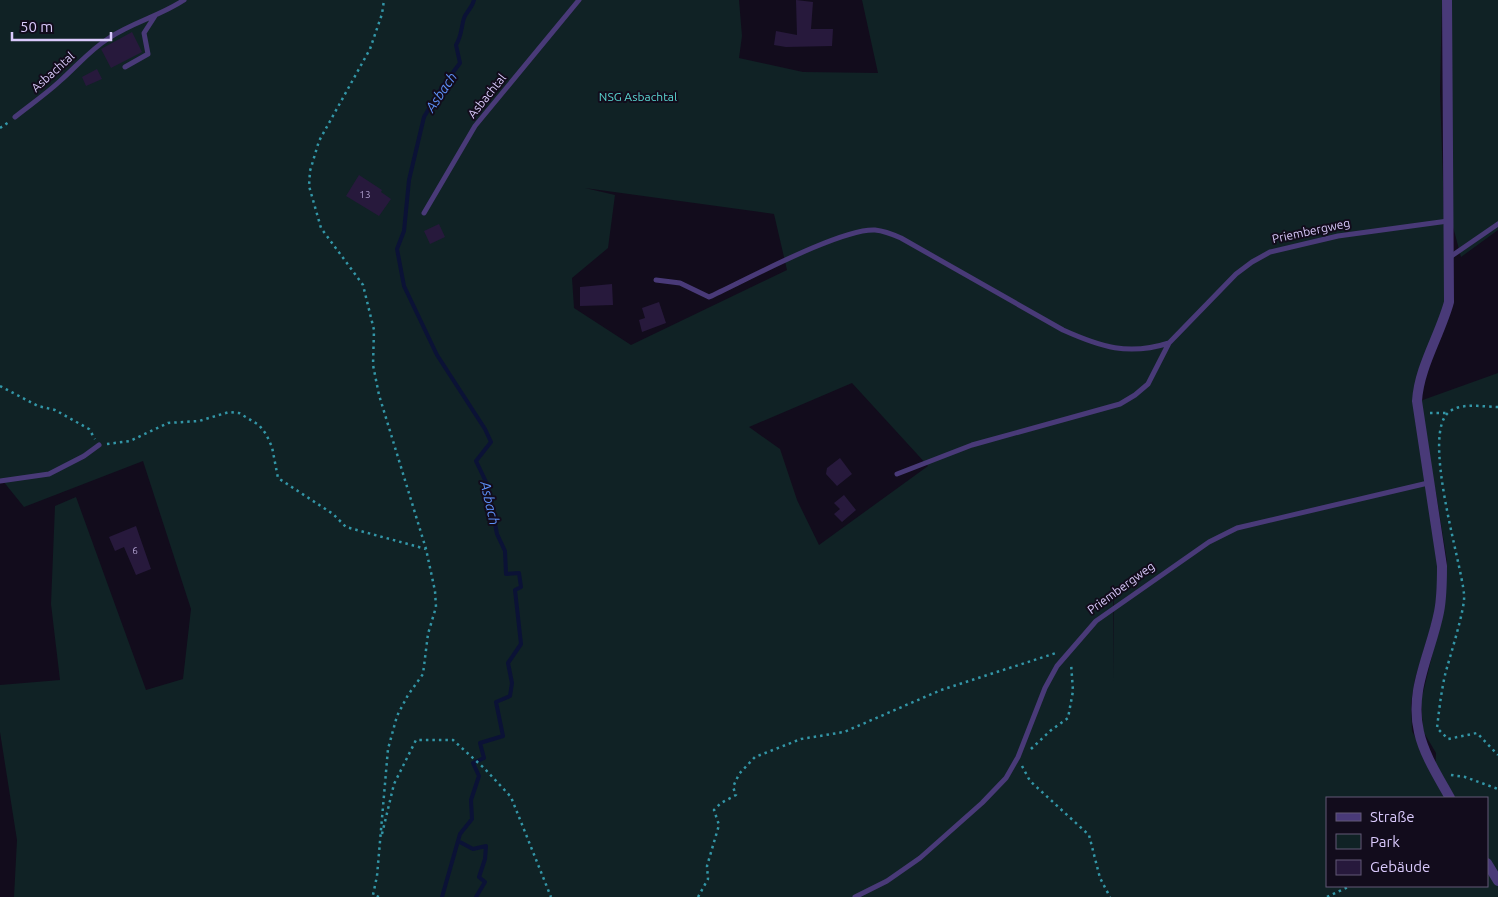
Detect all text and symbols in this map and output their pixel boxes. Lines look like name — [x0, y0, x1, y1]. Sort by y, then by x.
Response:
scale bar — [12, 10, 111, 42]
text: 50 m — [20, 18, 53, 35]
street label: Asbachtal — [29, 49, 77, 94]
water label: Asbach — [421, 69, 460, 116]
street label: Asbachtal — [465, 71, 508, 120]
park label: NSG Asbachtal — [599, 90, 677, 103]
house number: 13 — [359, 189, 371, 200]
street label: Priembergweg — [1271, 216, 1351, 245]
water label: Asbach — [477, 479, 503, 526]
house number: 6 — [132, 545, 138, 556]
street label: Priembergweg — [1085, 559, 1157, 616]
legend — [1326, 797, 1488, 887]
text: Straße — [1370, 808, 1414, 825]
text: Park — [1370, 833, 1400, 850]
text: Gebäude — [1370, 858, 1430, 875]

